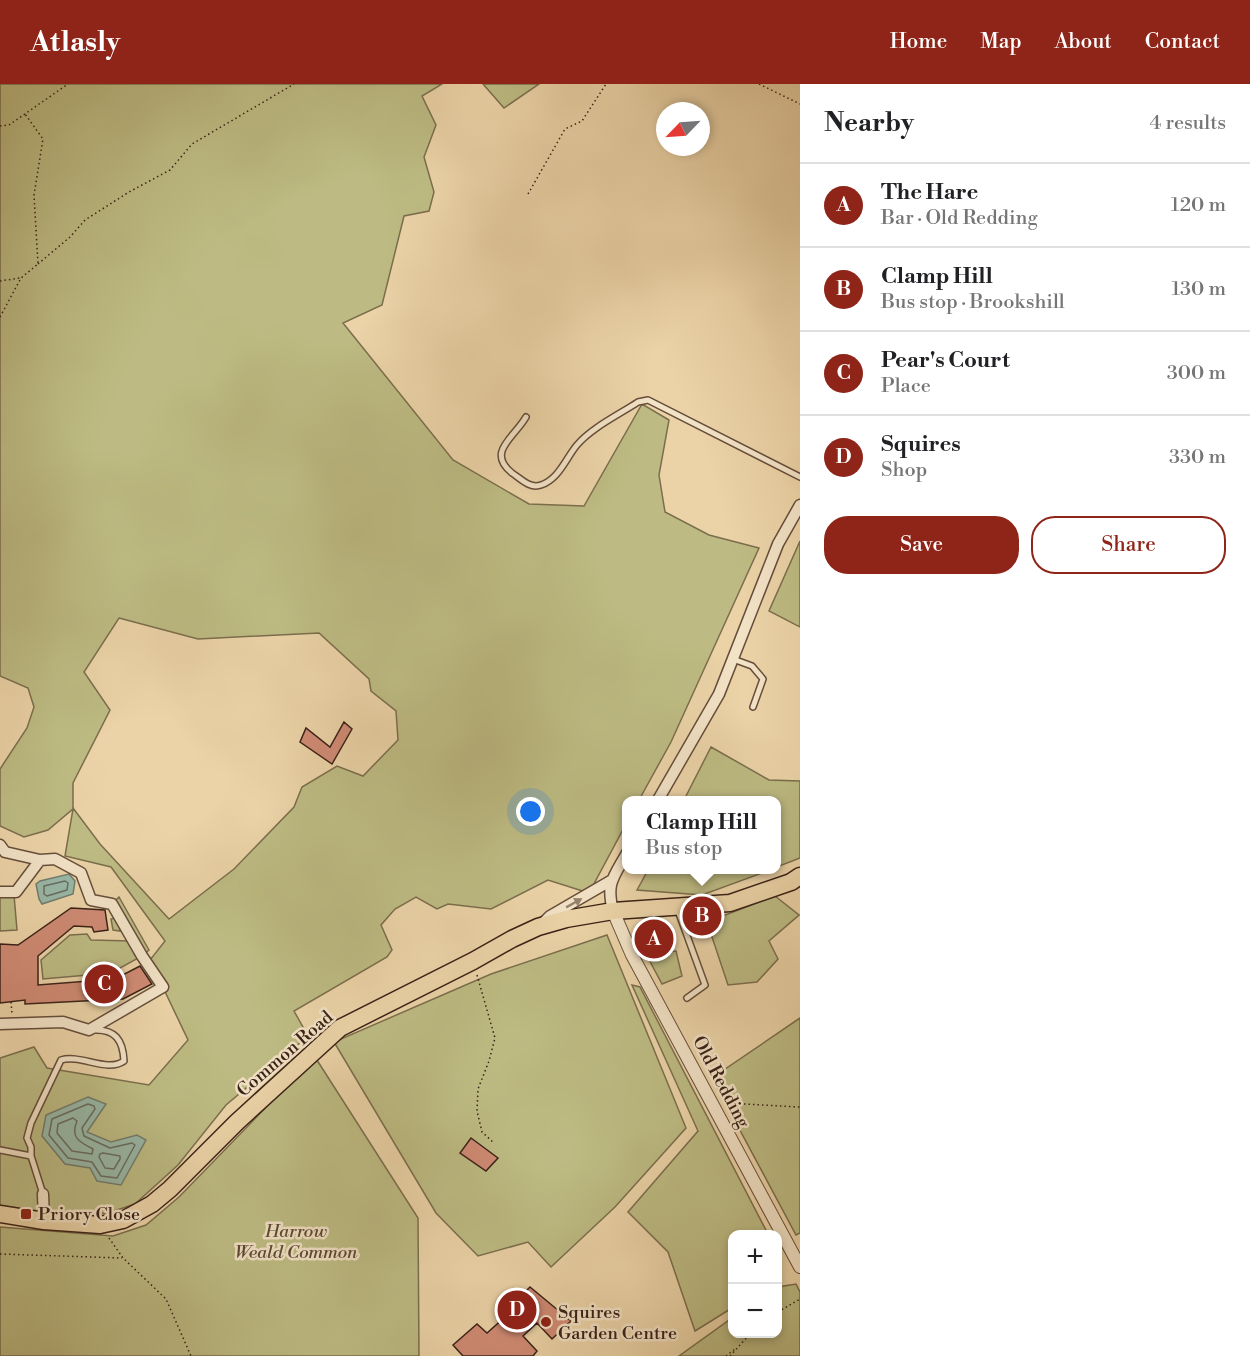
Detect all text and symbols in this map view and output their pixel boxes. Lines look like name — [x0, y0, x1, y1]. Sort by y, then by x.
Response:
text: Atlasly — [30, 25, 120, 60]
text: Home — [890, 29, 947, 55]
text: Map — [980, 29, 1022, 55]
text: About — [1055, 29, 1112, 55]
text: Contact — [1145, 29, 1220, 55]
north arrow — [656, 102, 710, 156]
text: Nearby — [824, 107, 914, 139]
text: 4 results — [1149, 111, 1226, 136]
text: The Hare — [881, 179, 978, 206]
text: A — [836, 193, 851, 218]
text: 120 m — [1171, 193, 1226, 218]
text: Bar · Old Redding — [881, 206, 1038, 231]
text: Clamp Hill — [881, 263, 993, 290]
text: B — [836, 277, 851, 302]
text: 130 m — [1171, 277, 1226, 302]
text: Bus stop · Brookshill — [881, 290, 1065, 315]
text: Pear's Court — [881, 347, 1010, 374]
text: C — [836, 361, 851, 386]
text: 300 m — [1167, 361, 1226, 386]
text: Place — [881, 374, 931, 399]
text: Squires — [881, 431, 961, 458]
text: D — [836, 445, 851, 470]
text: 330 m — [1169, 445, 1226, 470]
text: Shop — [881, 458, 927, 483]
button: Save — [824, 516, 1019, 574]
button: Share — [1031, 516, 1226, 574]
popup — [622, 796, 781, 874]
your location — [516, 797, 545, 826]
text: Clamp Hill — [646, 809, 757, 836]
text: Bus stop — [646, 836, 723, 861]
pin: B — [682, 894, 722, 938]
one-way arrow — [566, 897, 582, 908]
pin: A — [634, 916, 674, 962]
pin: C — [84, 962, 124, 1006]
street label: Common Road — [232, 1005, 339, 1102]
street label: Old Redding — [687, 1032, 755, 1133]
place label: Priory Close — [38, 1203, 140, 1226]
marker: Priory Close — [19, 1207, 33, 1221]
park label: Harrow Weald Common — [235, 1220, 358, 1264]
map controls — [728, 1230, 782, 1338]
button: + — [728, 1230, 782, 1284]
button: − — [728, 1284, 782, 1338]
pin: D — [498, 1288, 536, 1332]
place label: Squires Garden Centre — [558, 1301, 677, 1345]
marker: Squires Garden Centre — [539, 1315, 553, 1329]

